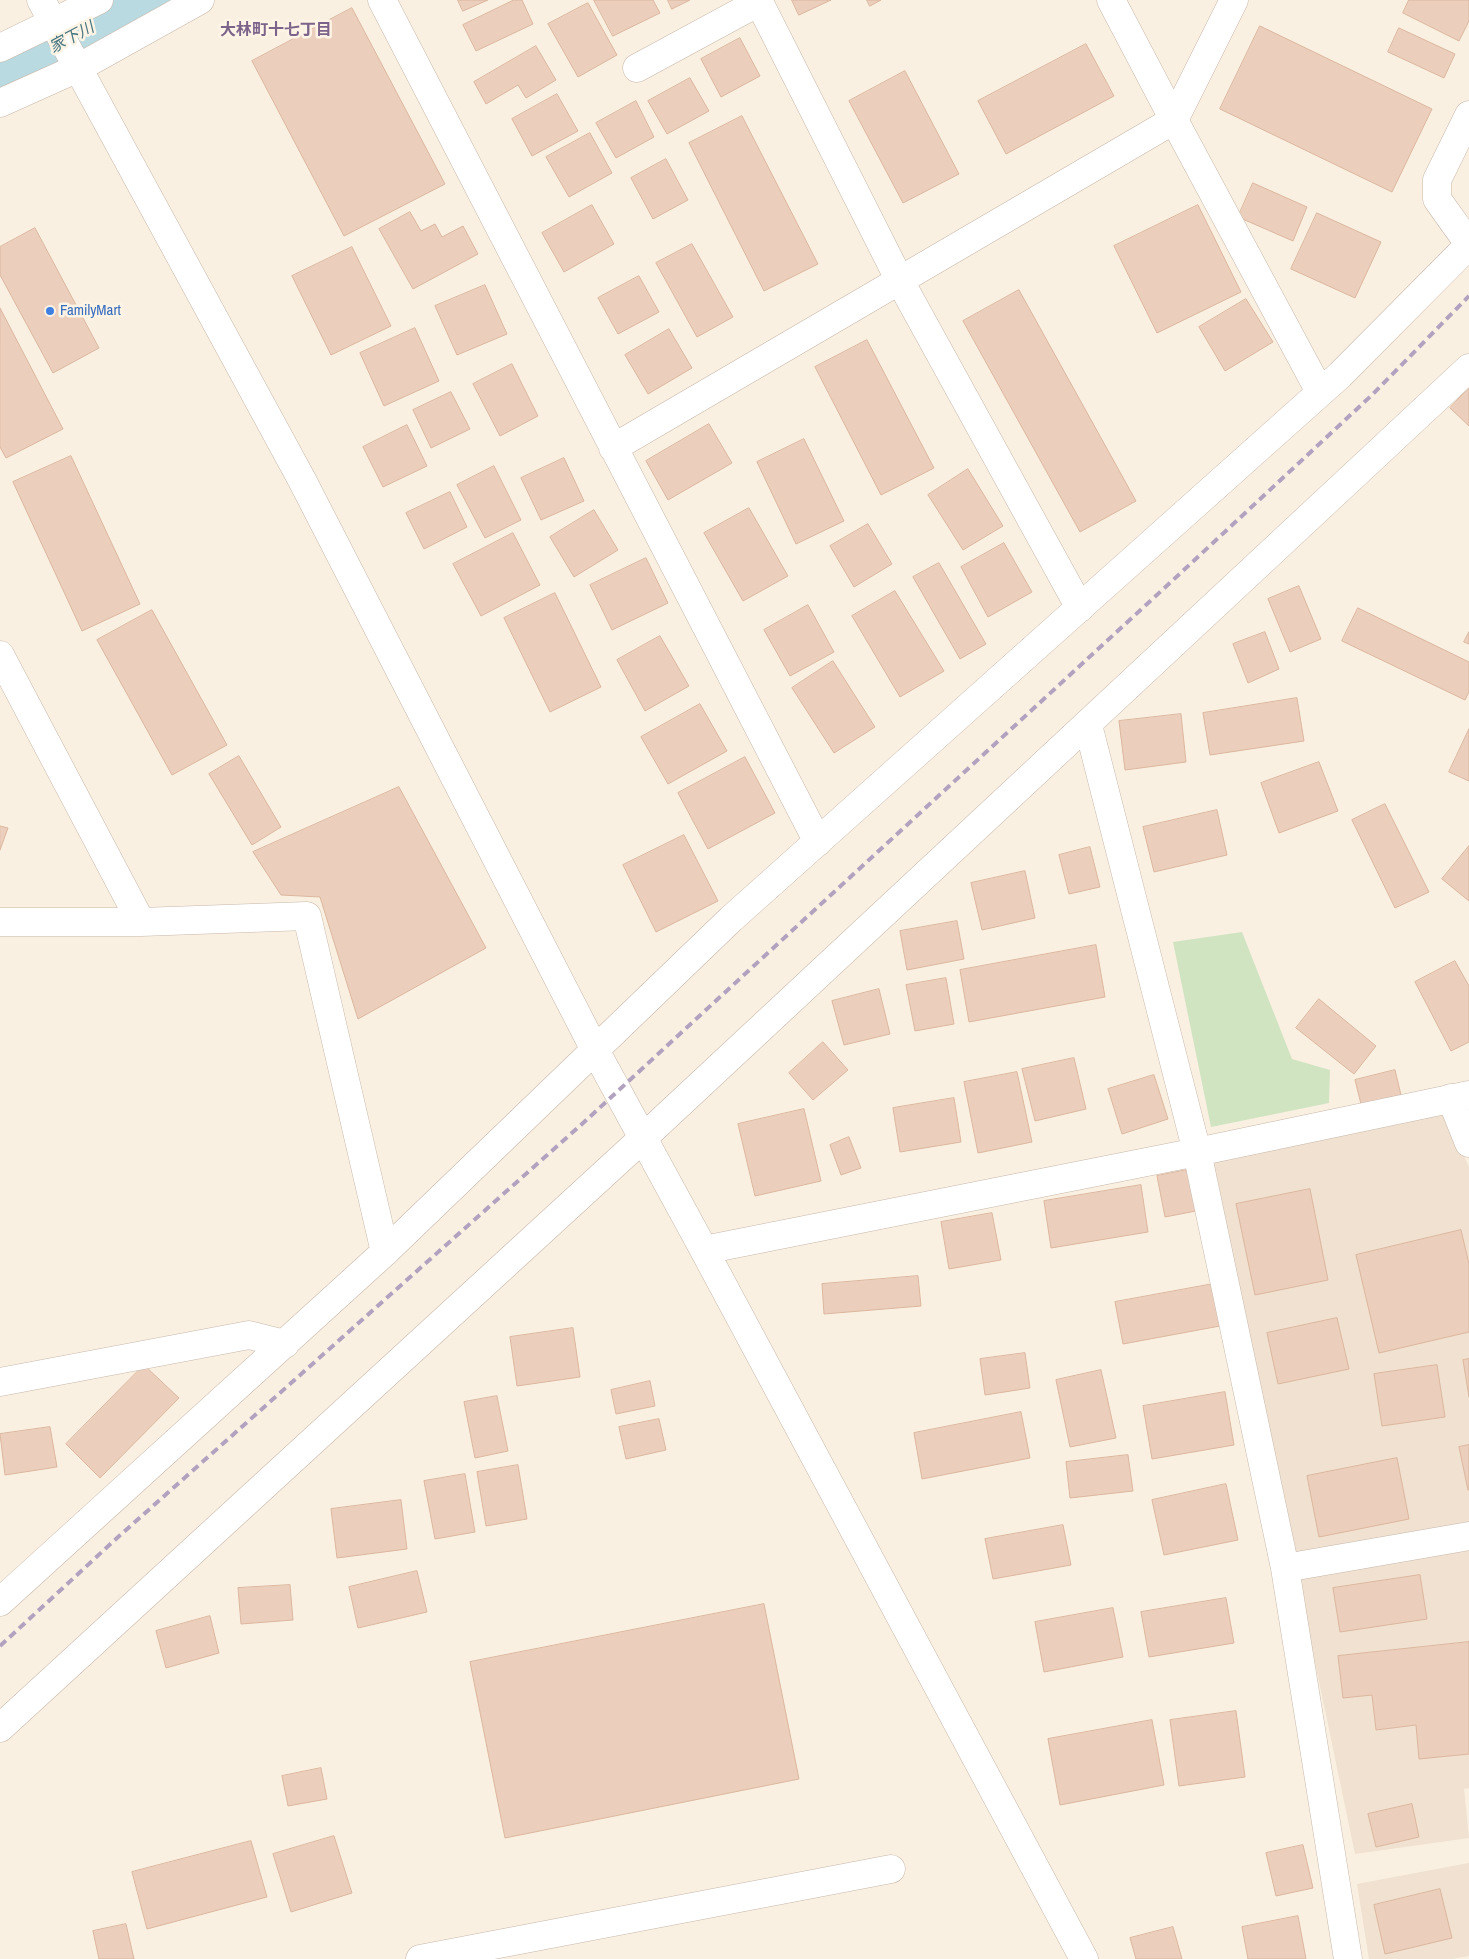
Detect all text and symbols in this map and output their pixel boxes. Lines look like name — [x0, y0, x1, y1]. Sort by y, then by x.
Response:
water label: 家下川 — [46, 18, 98, 58]
district label: 大林町十七丁目 — [220, 21, 332, 41]
place label: FamilyMart — [60, 302, 121, 320]
marker: FamilyMart — [44, 305, 56, 317]

